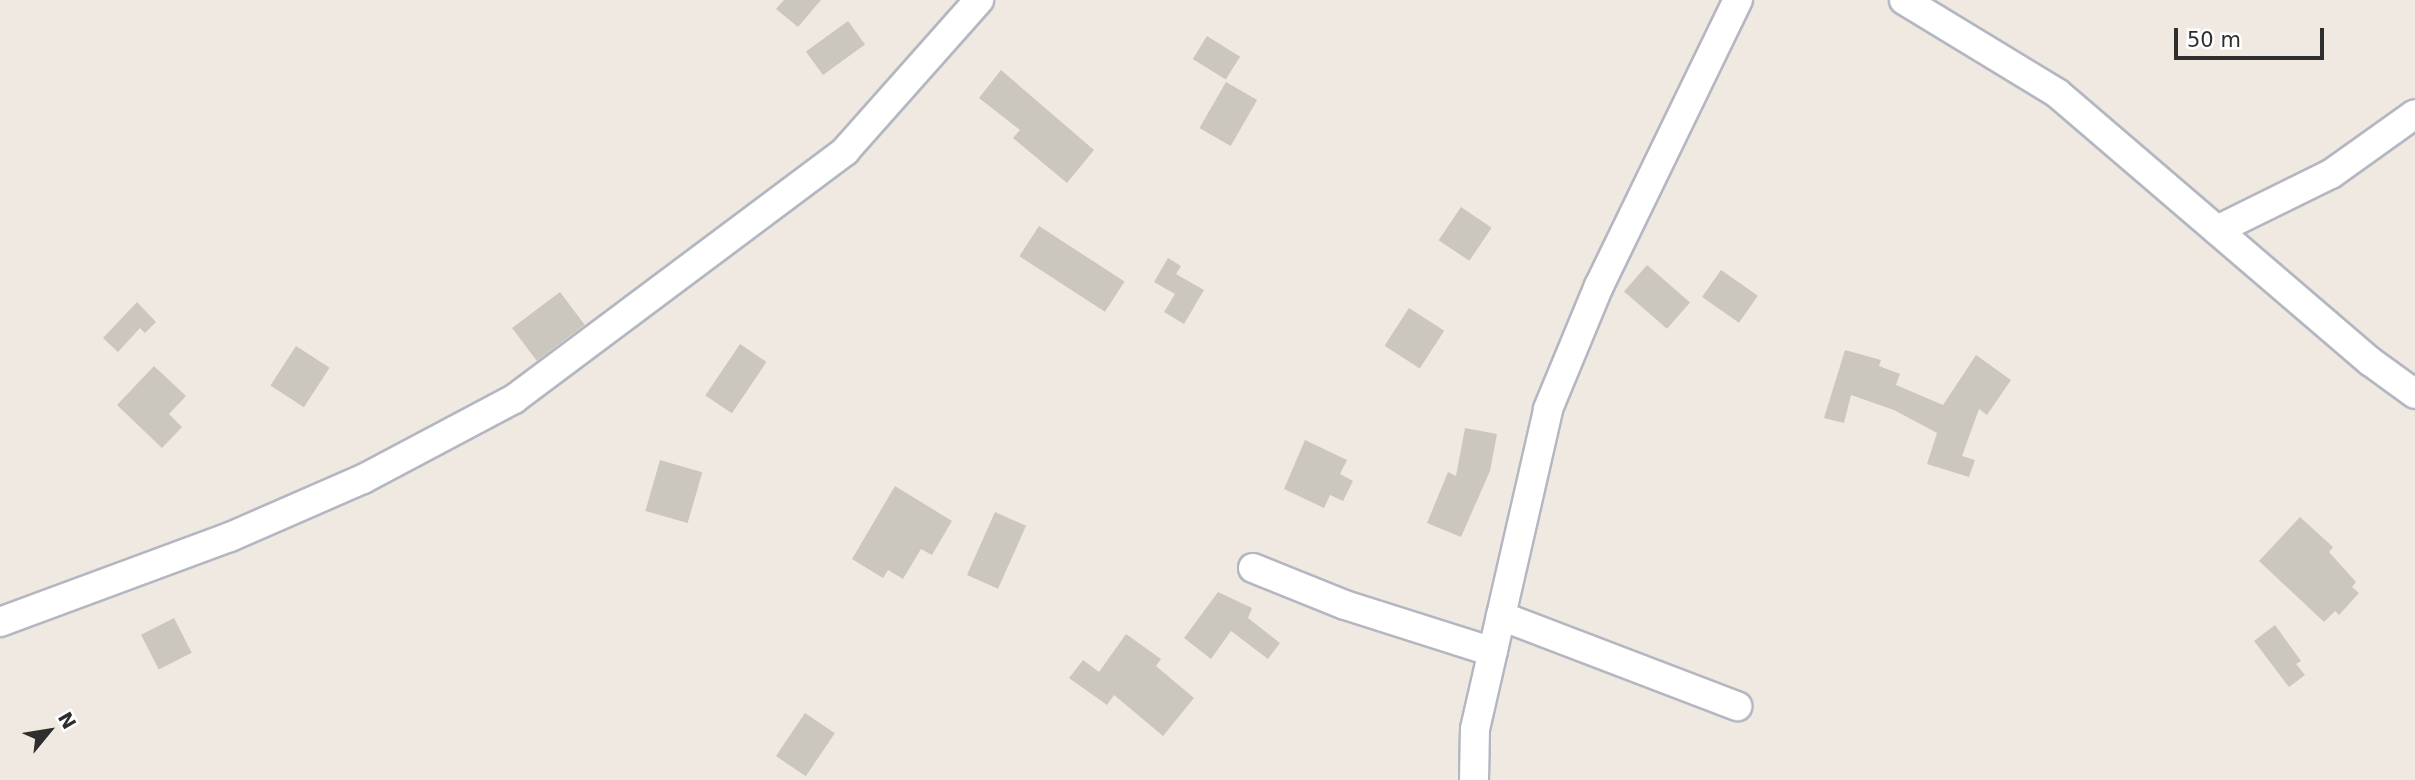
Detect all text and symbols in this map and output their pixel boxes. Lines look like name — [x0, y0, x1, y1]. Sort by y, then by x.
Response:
scale bar — [2177, 14, 2328, 58]
text: 50 m — [2187, 28, 2241, 52]
north arrow — [14, 696, 84, 766]
text: N — [54, 708, 81, 733]

